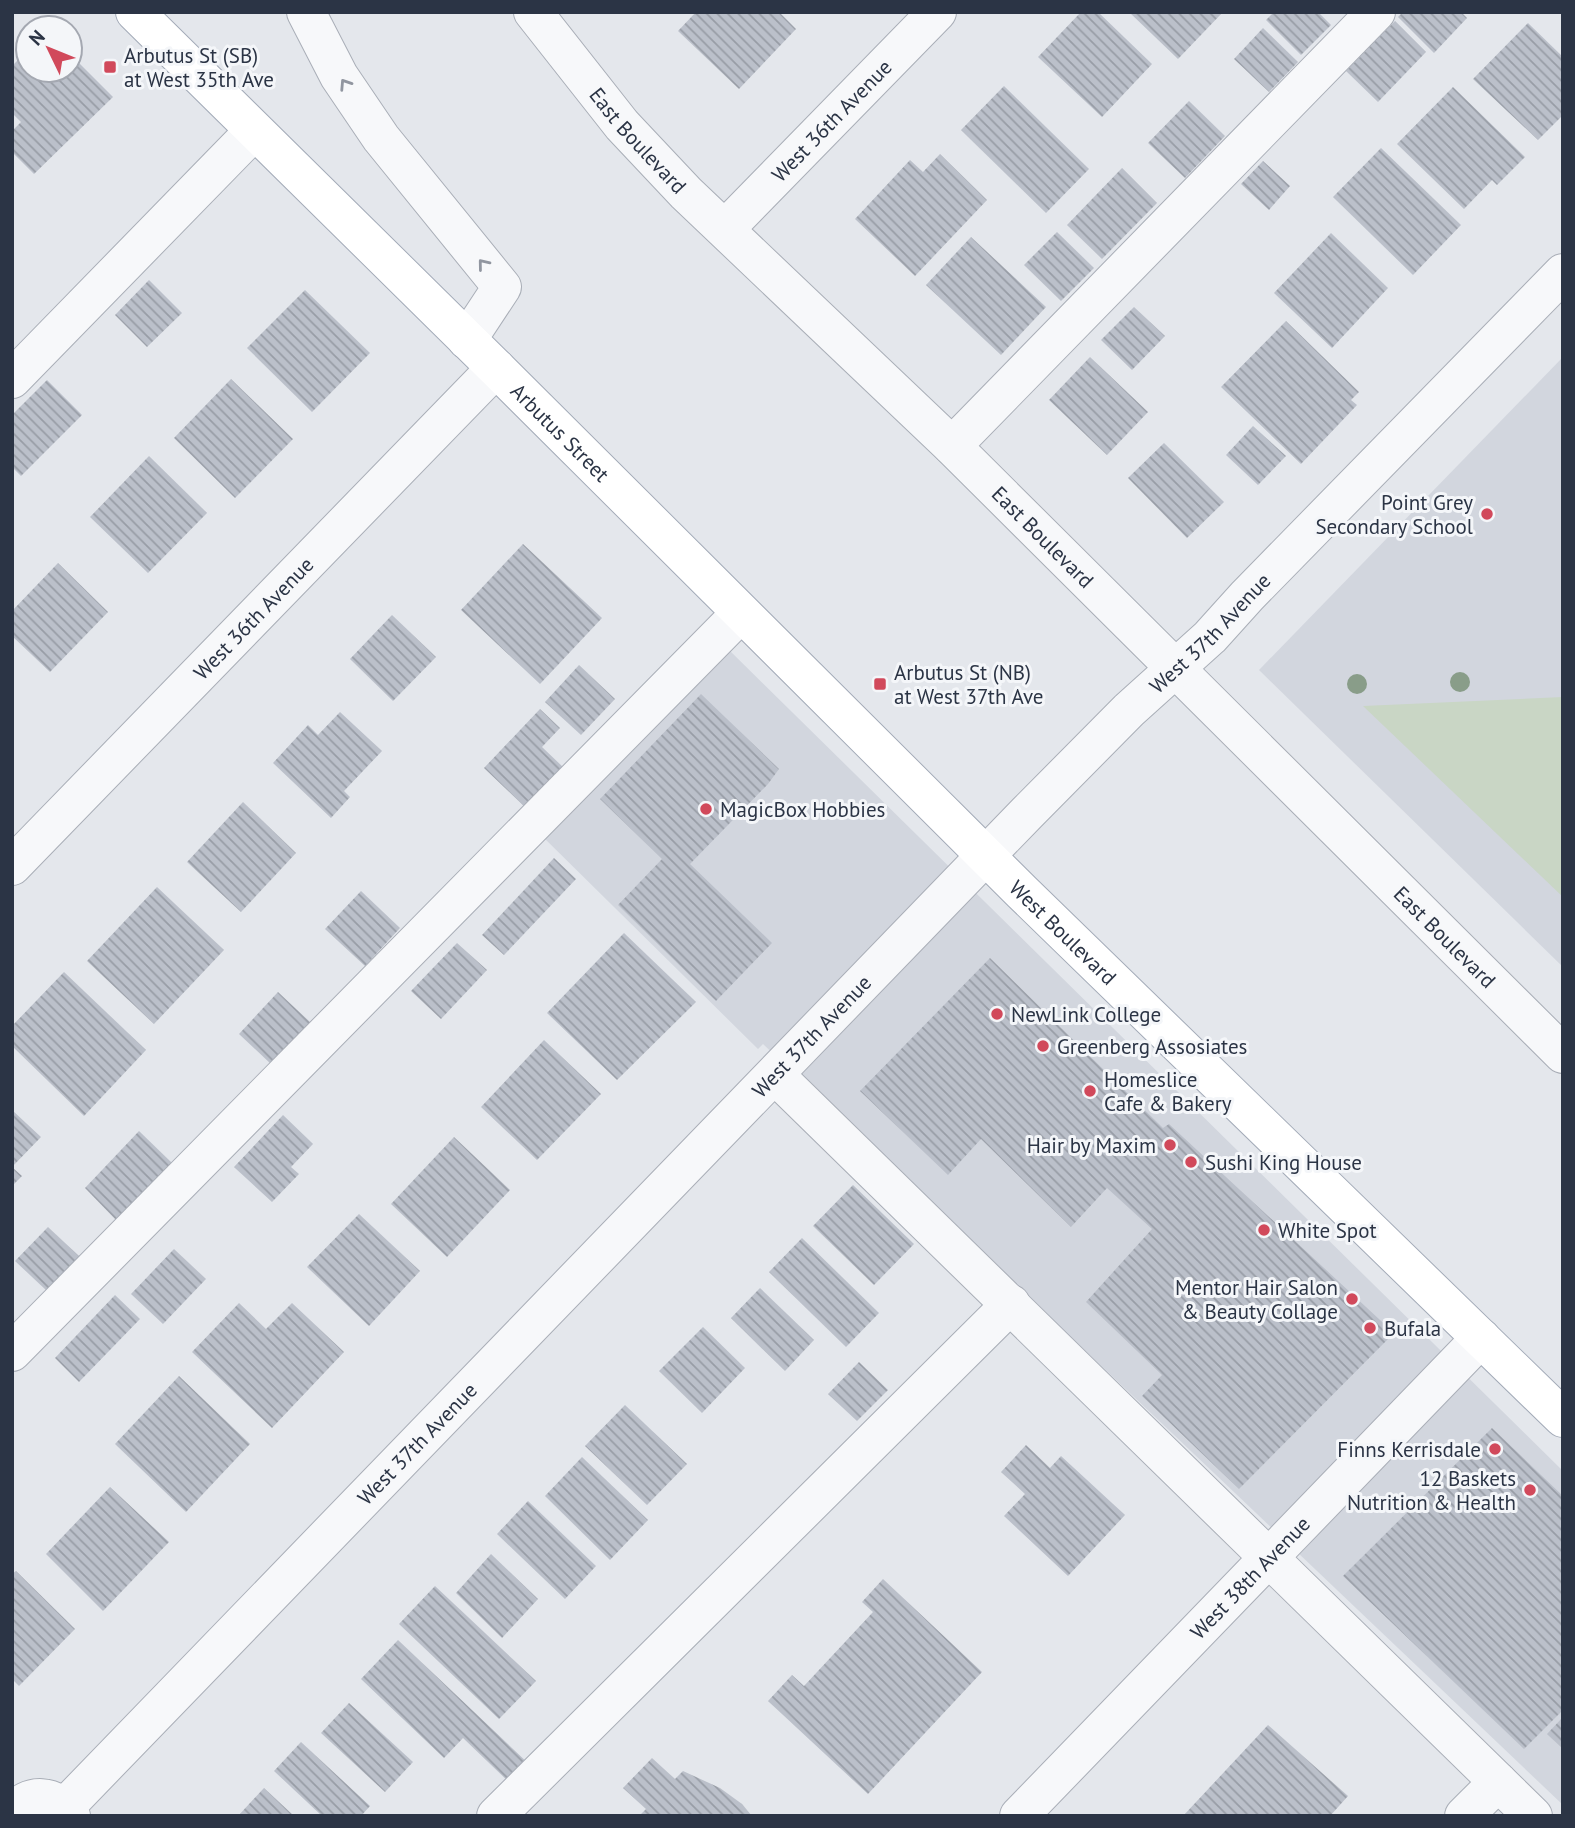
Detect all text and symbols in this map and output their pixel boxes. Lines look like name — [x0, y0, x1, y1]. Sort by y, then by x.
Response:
north arrow — [14, 14, 84, 84]
text: N — [24, 25, 50, 50]
place label: Arbutus St (SB) at West 35th Ave — [124, 42, 274, 93]
street label: West 36th Avenue — [765, 53, 897, 187]
marker: Arbutus St (SB) at West 35th Ave — [102, 59, 118, 75]
one-way arrow — [340, 79, 353, 92]
street label: East Boulevard — [584, 82, 693, 199]
one-way arrow — [479, 260, 492, 272]
street label: Arbutus Street — [505, 377, 616, 487]
street label: East Boulevard — [986, 480, 1100, 593]
place label: Point Grey Secondary School — [1315, 489, 1473, 540]
marker: Point Grey Secondary School — [1479, 506, 1495, 522]
street label: West 36th Avenue — [187, 551, 319, 685]
street label: West 37th Avenue — [1143, 567, 1276, 699]
place label: Arbutus St (NB) at West 37th Ave — [894, 659, 1044, 710]
marker: Arbutus St (NB) at West 37th Ave — [872, 676, 888, 692]
place label: MagicBox Hobbies — [720, 796, 885, 823]
marker: MagicBox Hobbies — [698, 801, 714, 817]
street label: West Boulevard — [1004, 874, 1122, 990]
street label: East Boulevard — [1388, 880, 1502, 993]
street label: West 37th Avenue — [746, 969, 877, 1103]
place label: NewLink College — [1011, 1001, 1161, 1028]
marker: NewLink College — [989, 1006, 1005, 1022]
place label: Greenberg Assosiates — [1057, 1033, 1247, 1060]
marker: Greenberg Assosiates — [1035, 1038, 1051, 1054]
place label: Homeslice Cafe & Bakery — [1104, 1066, 1232, 1117]
marker: Homeslice Cafe & Bakery — [1082, 1083, 1098, 1099]
place label: Hair by Maxim — [1027, 1132, 1156, 1159]
marker: Hair by Maxim — [1162, 1137, 1178, 1153]
place label: Sushi King House — [1205, 1149, 1362, 1176]
marker: Sushi King House — [1183, 1154, 1199, 1170]
place label: White Spot — [1278, 1217, 1377, 1244]
marker: White Spot — [1256, 1222, 1272, 1238]
place label: Mentor Hair Salon & Beauty Collage — [1175, 1274, 1338, 1325]
marker: Mentor Hair Salon & Beauty Collage — [1344, 1291, 1360, 1307]
place label: Bufala — [1384, 1315, 1441, 1342]
marker: Bufala — [1362, 1320, 1378, 1336]
street label: West 37th Avenue — [351, 1376, 482, 1510]
place label: Finns Kerrisdale — [1337, 1436, 1481, 1463]
marker: Finns Kerrisdale — [1487, 1441, 1503, 1457]
place label: 12 Baskets Nutrition & Health — [1347, 1465, 1516, 1516]
marker: 12 Baskets Nutrition & Health — [1522, 1482, 1538, 1498]
street label: West 38th Avenue — [1184, 1510, 1315, 1644]

